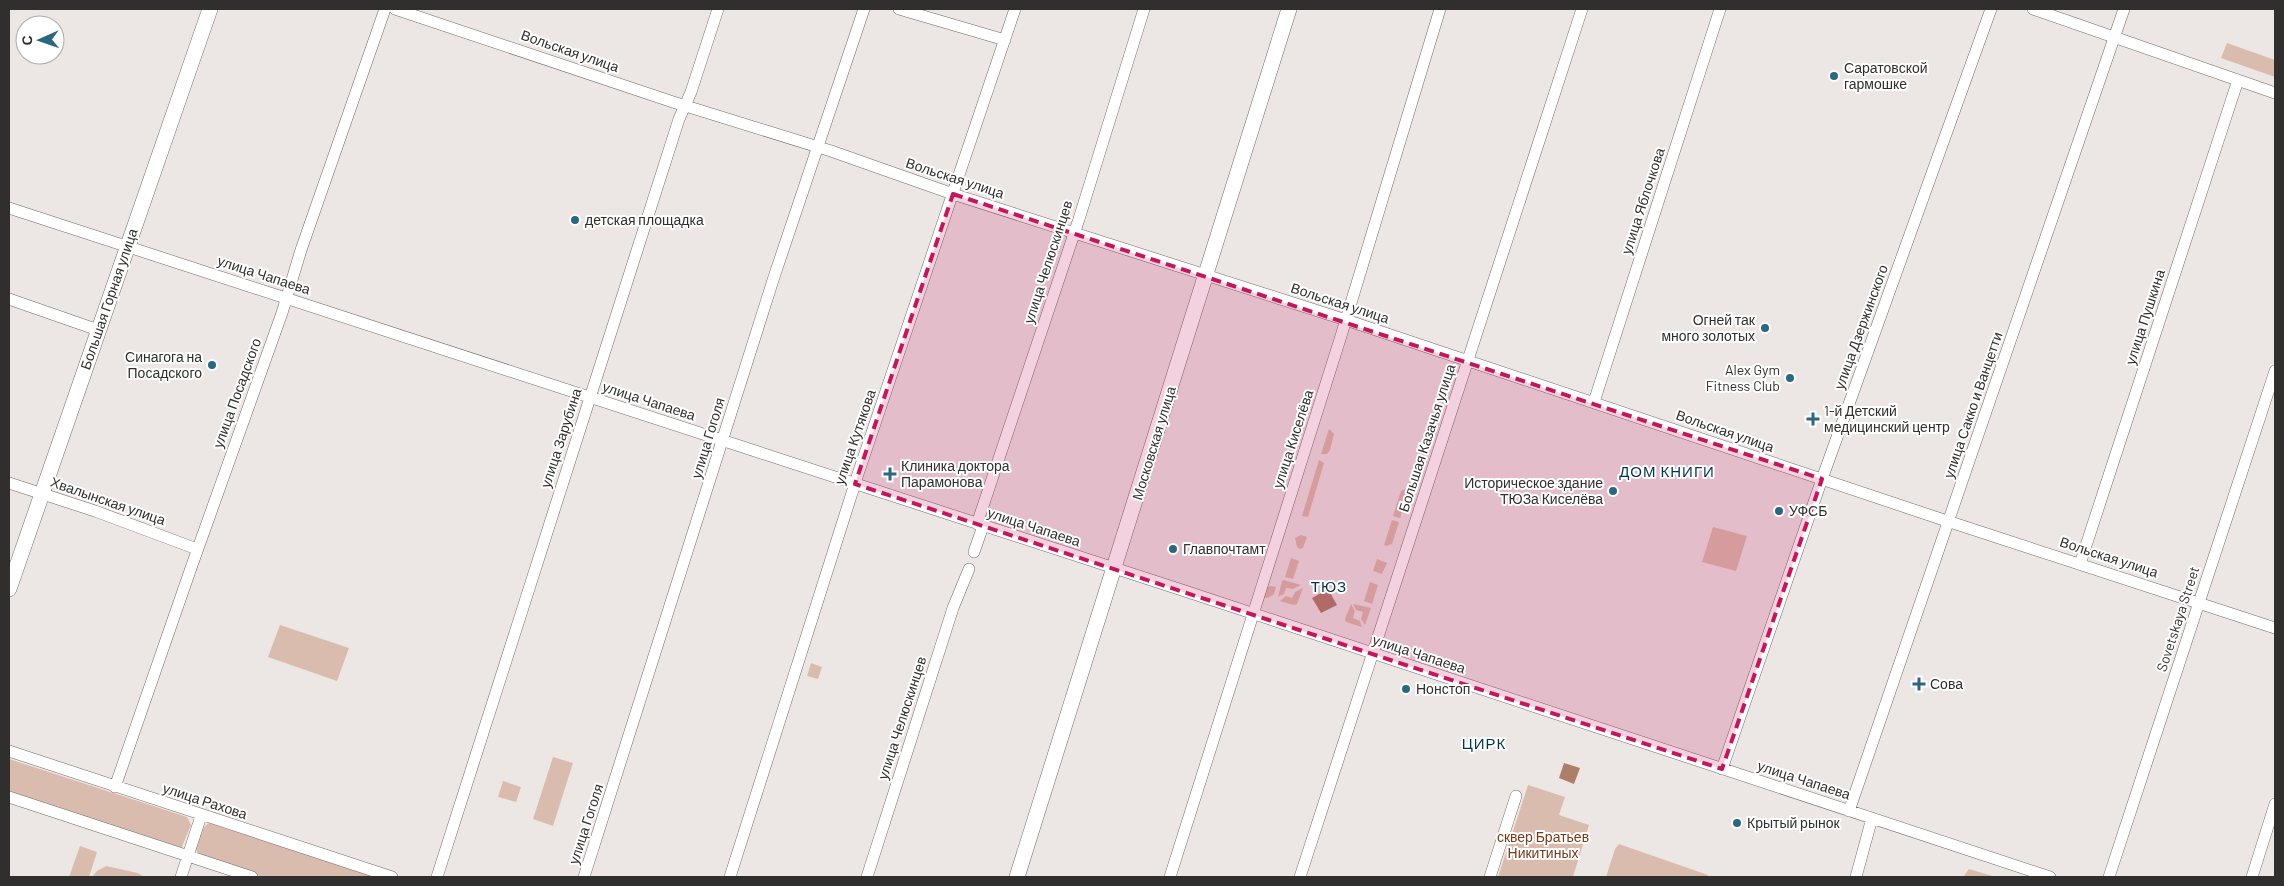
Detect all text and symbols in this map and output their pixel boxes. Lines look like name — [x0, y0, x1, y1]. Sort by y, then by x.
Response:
north arrow — [15, 15, 65, 65]
street label: Вольская улица — [519, 26, 622, 75]
text: С — [18, 35, 35, 46]
place label: Саратовской гармошке — [1844, 59, 1928, 92]
marker: Саратовской гармошке — [1828, 70, 1840, 82]
street label: улица Яблочкова — [1617, 145, 1668, 256]
street label: Вольская улица — [904, 154, 1007, 201]
street label: улица Челюскинцев — [1020, 198, 1075, 326]
place label: детская площадка — [585, 211, 704, 228]
marker: детская площадка — [569, 214, 581, 226]
street label: Большая Горная улица — [76, 226, 141, 372]
street label: улица Чапаева — [216, 252, 313, 298]
street label: улица Дзержинского — [1830, 262, 1891, 392]
street label: улица Пушкина — [2121, 267, 2168, 367]
street label: Вольская улица — [1289, 279, 1392, 326]
place label: Огней так много золотых — [1661, 311, 1756, 344]
marker: Огней так много золотых — [1759, 322, 1771, 334]
street label: улица Сакко и Ванцетти — [1939, 329, 2006, 480]
street label: улица Посадского — [209, 335, 264, 450]
place label: Синагога на Посадского — [125, 348, 202, 381]
marker: Синагога на Посадского — [206, 359, 218, 371]
street label: Большая Казачья улица — [1395, 361, 1459, 514]
place label: Alex Gym Fitness Club — [1706, 361, 1780, 394]
marker: Alex Gym Fitness Club — [1784, 372, 1796, 384]
street label: улица Чапаева — [601, 378, 698, 424]
street label: Московская улица — [1128, 384, 1179, 502]
street label: улица Зарубина — [536, 386, 585, 490]
street label: улица Кутякова — [830, 387, 879, 487]
street label: улица Киселёва — [1269, 387, 1317, 490]
street label: улица Гоголя — [687, 395, 728, 480]
place label: 1-й Детский медицинский центр — [1824, 402, 1950, 435]
street label: Вольская улица — [1674, 406, 1777, 455]
marker: 1-й Детский медицинский центр — [1806, 412, 1820, 426]
place label: Клиника доктора Парамонова — [901, 457, 1010, 490]
district label: ДОМ КНИГИ — [1619, 462, 1715, 480]
marker: Клиника доктора Парамонова — [883, 467, 897, 481]
street label: Хвалынская улица — [48, 473, 168, 528]
place label: Историческое здание ТЮЗа Киселёва — [1464, 474, 1603, 507]
marker: Историческое здание ТЮЗа Киселёва — [1607, 485, 1619, 497]
place label: УФСБ — [1789, 502, 1827, 519]
street label: улица Чапаева — [986, 504, 1083, 550]
marker: УФСБ — [1773, 505, 1785, 517]
street label: Вольская улица — [2058, 533, 2161, 580]
place label: Главпочтамт — [1183, 540, 1266, 557]
marker: Главпочтамт — [1167, 543, 1179, 555]
street label: Sovetskaya Street — [2153, 564, 2203, 674]
district label: ТЮЗ — [1311, 577, 1347, 595]
street label: улица Чапаева — [1371, 631, 1468, 677]
street label: улица Челюскинцев — [874, 654, 929, 782]
place label: Сова — [1930, 675, 1963, 692]
marker: Сова — [1912, 677, 1926, 691]
place label: Нонстоп — [1416, 680, 1470, 697]
marker: Нонстоп — [1400, 683, 1412, 695]
district label: ЦИРК — [1462, 734, 1506, 752]
street label: улица Чапаева — [1756, 757, 1853, 803]
street label: улица Рахова — [161, 779, 250, 822]
street label: улица Гоголя — [565, 781, 607, 866]
place label: Крытый рынок — [1747, 814, 1840, 831]
marker: Крытый рынок — [1731, 817, 1743, 829]
park label: сквер Братьев Никитиных — [1497, 828, 1589, 861]

